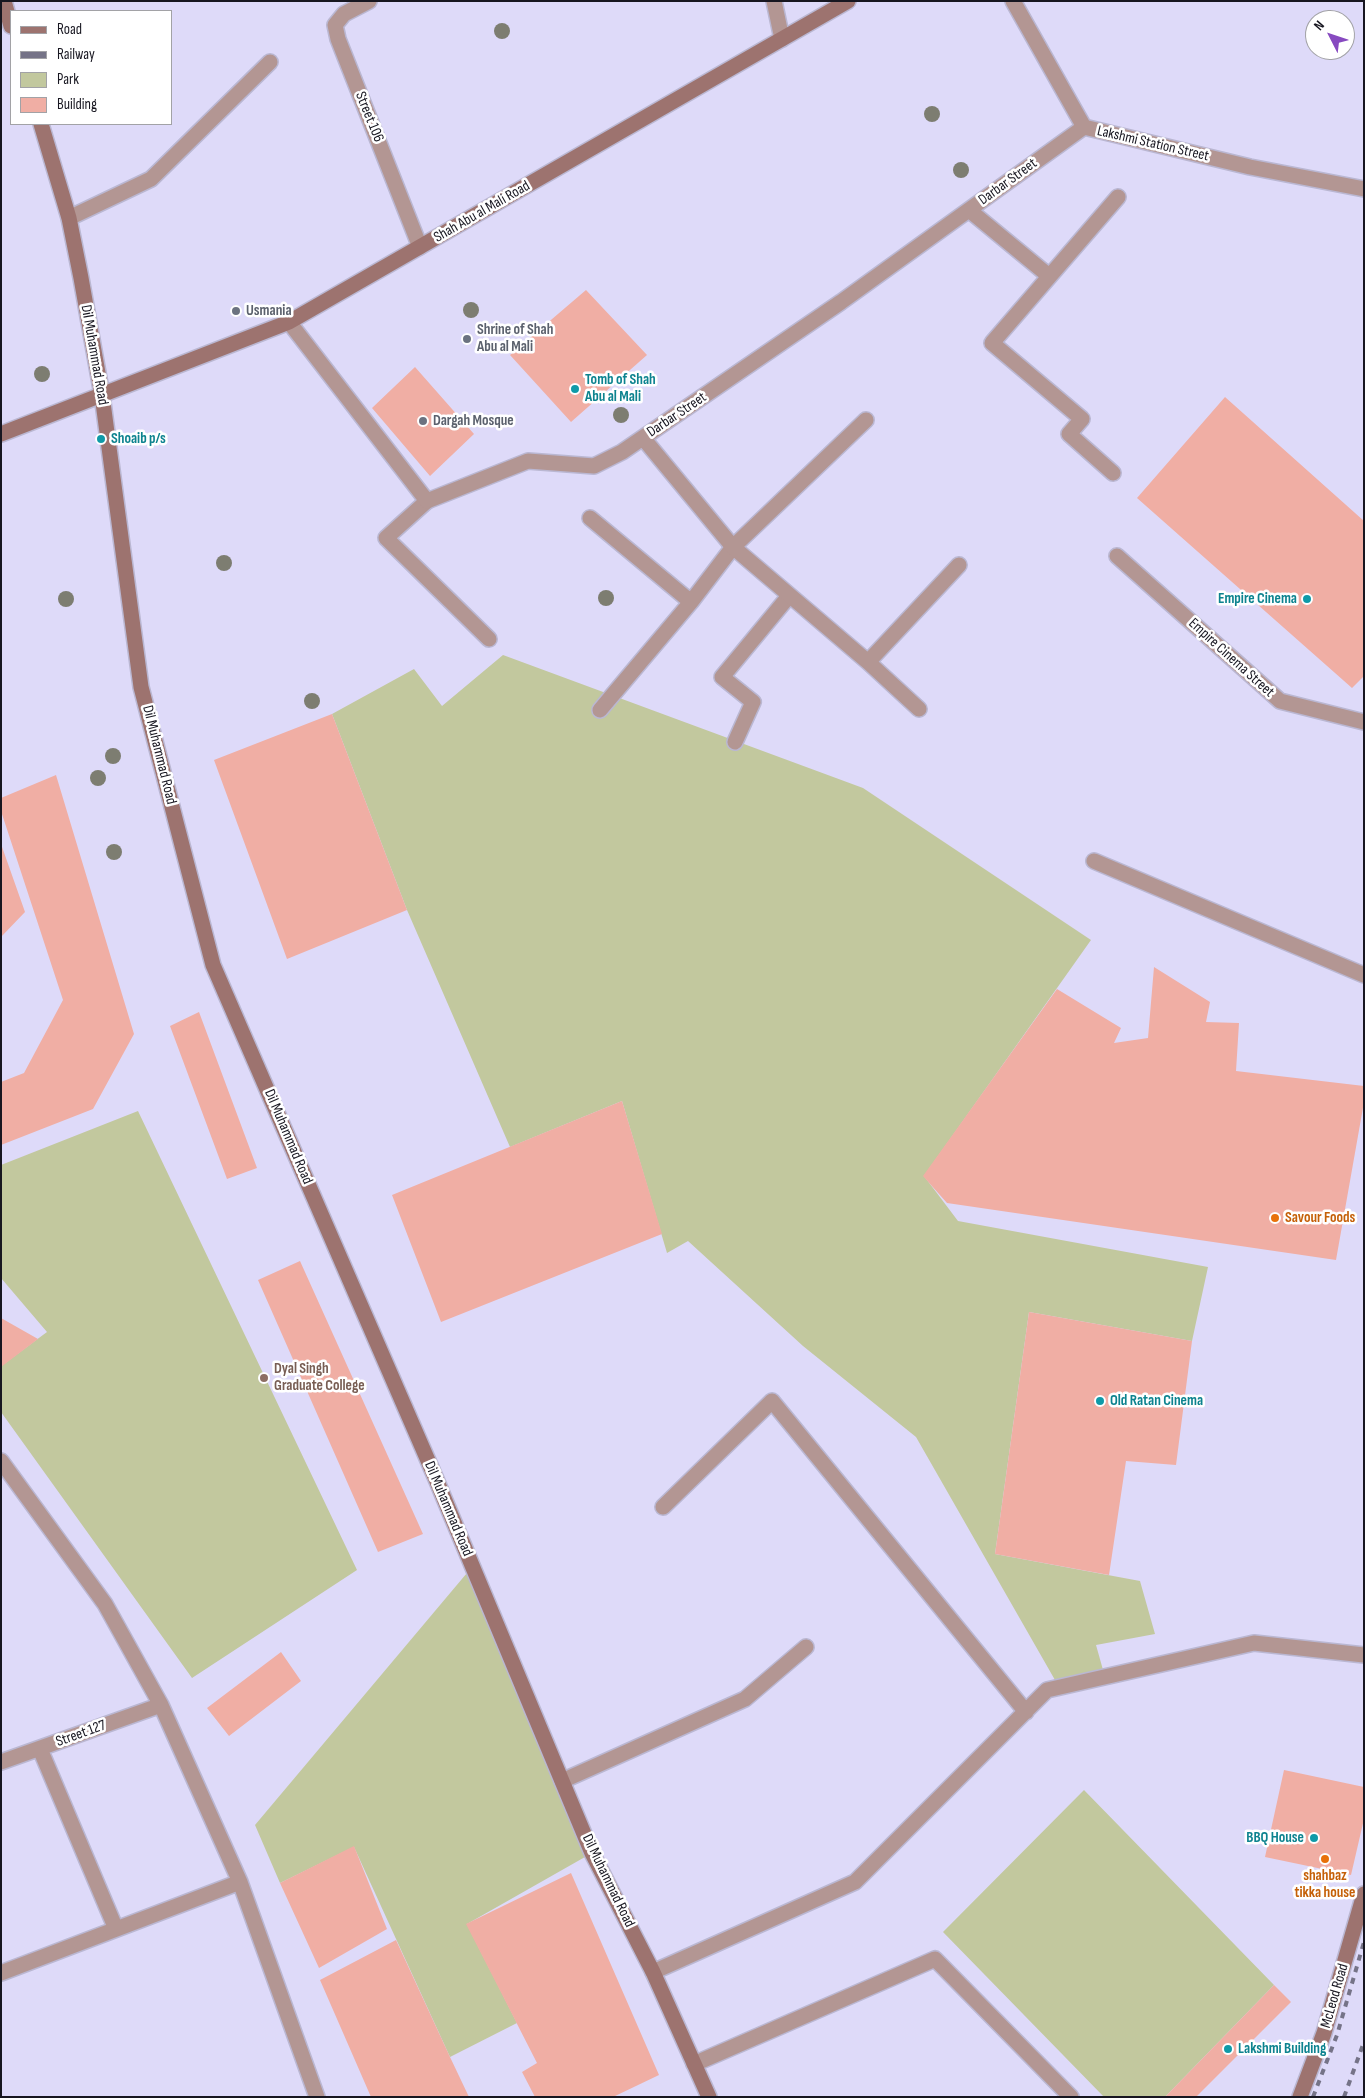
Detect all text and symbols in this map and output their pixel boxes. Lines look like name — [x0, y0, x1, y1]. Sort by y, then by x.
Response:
legend — [10, 10, 172, 125]
north arrow — [1305, 10, 1355, 60]
text: N — [1310, 17, 1328, 34]
text: Road — [57, 20, 82, 39]
text: Railway — [57, 45, 95, 64]
text: Park — [57, 70, 79, 89]
street label: Street 106 — [351, 89, 387, 145]
text: Building — [57, 95, 97, 114]
street label: Lakshmi Station Street — [1095, 122, 1211, 166]
street label: Darbar Street — [975, 155, 1041, 209]
street label: Shah Abu al Mali Road — [431, 177, 533, 247]
place label: Usmania — [246, 302, 292, 320]
street label: Dil Muhammad Road — [76, 304, 112, 406]
marker: Usmania — [230, 305, 242, 317]
place label: Shrine of Shah Abu al Mali — [477, 321, 553, 356]
marker: Shrine of Shah Abu al Mali — [461, 333, 473, 345]
place label: Tomb of Shah Abu al Mali — [585, 371, 656, 406]
marker: Tomb of Shah Abu al Mali — [569, 383, 581, 395]
street label: Darbar Street — [644, 389, 710, 441]
place label: Dargah Mosque — [433, 412, 514, 430]
marker: Dargah Mosque — [417, 415, 429, 427]
place label: Shoaib p/s — [111, 430, 166, 448]
marker: Shoaib p/s — [95, 433, 107, 445]
place label: Empire Cinema — [1218, 590, 1297, 608]
marker: Empire Cinema — [1301, 593, 1313, 605]
street label: Empire Cinema Street — [1184, 615, 1278, 701]
street label: Dil Muhammad Road — [138, 704, 180, 806]
street label: Dil Muhammad Road — [260, 1087, 316, 1187]
place label: Savour Foods — [1285, 1209, 1355, 1227]
marker: Savour Foods — [1269, 1212, 1281, 1224]
place label: Dyal Singh Graduate College — [274, 1360, 365, 1395]
marker: Dyal Singh Graduate College — [258, 1372, 270, 1384]
place label: Old Ratan Cinema — [1110, 1392, 1203, 1410]
marker: Old Ratan Cinema — [1094, 1395, 1106, 1407]
street label: Dil Muhammad Road — [420, 1459, 476, 1559]
street label: Street 127 — [54, 1717, 108, 1751]
place label: BBQ House — [1246, 1829, 1304, 1847]
street label: Dil Muhammad Road — [578, 1831, 638, 1931]
marker: BBQ House — [1308, 1832, 1320, 1844]
marker: shahbaz tikka house — [1319, 1853, 1331, 1865]
place label: shahbaz tikka house — [1294, 1867, 1356, 1902]
street label: McLeod Road — [1317, 1962, 1353, 2030]
place label: Lakshmi Building — [1238, 2040, 1326, 2058]
marker: Lakshmi Building — [1222, 2043, 1234, 2055]

